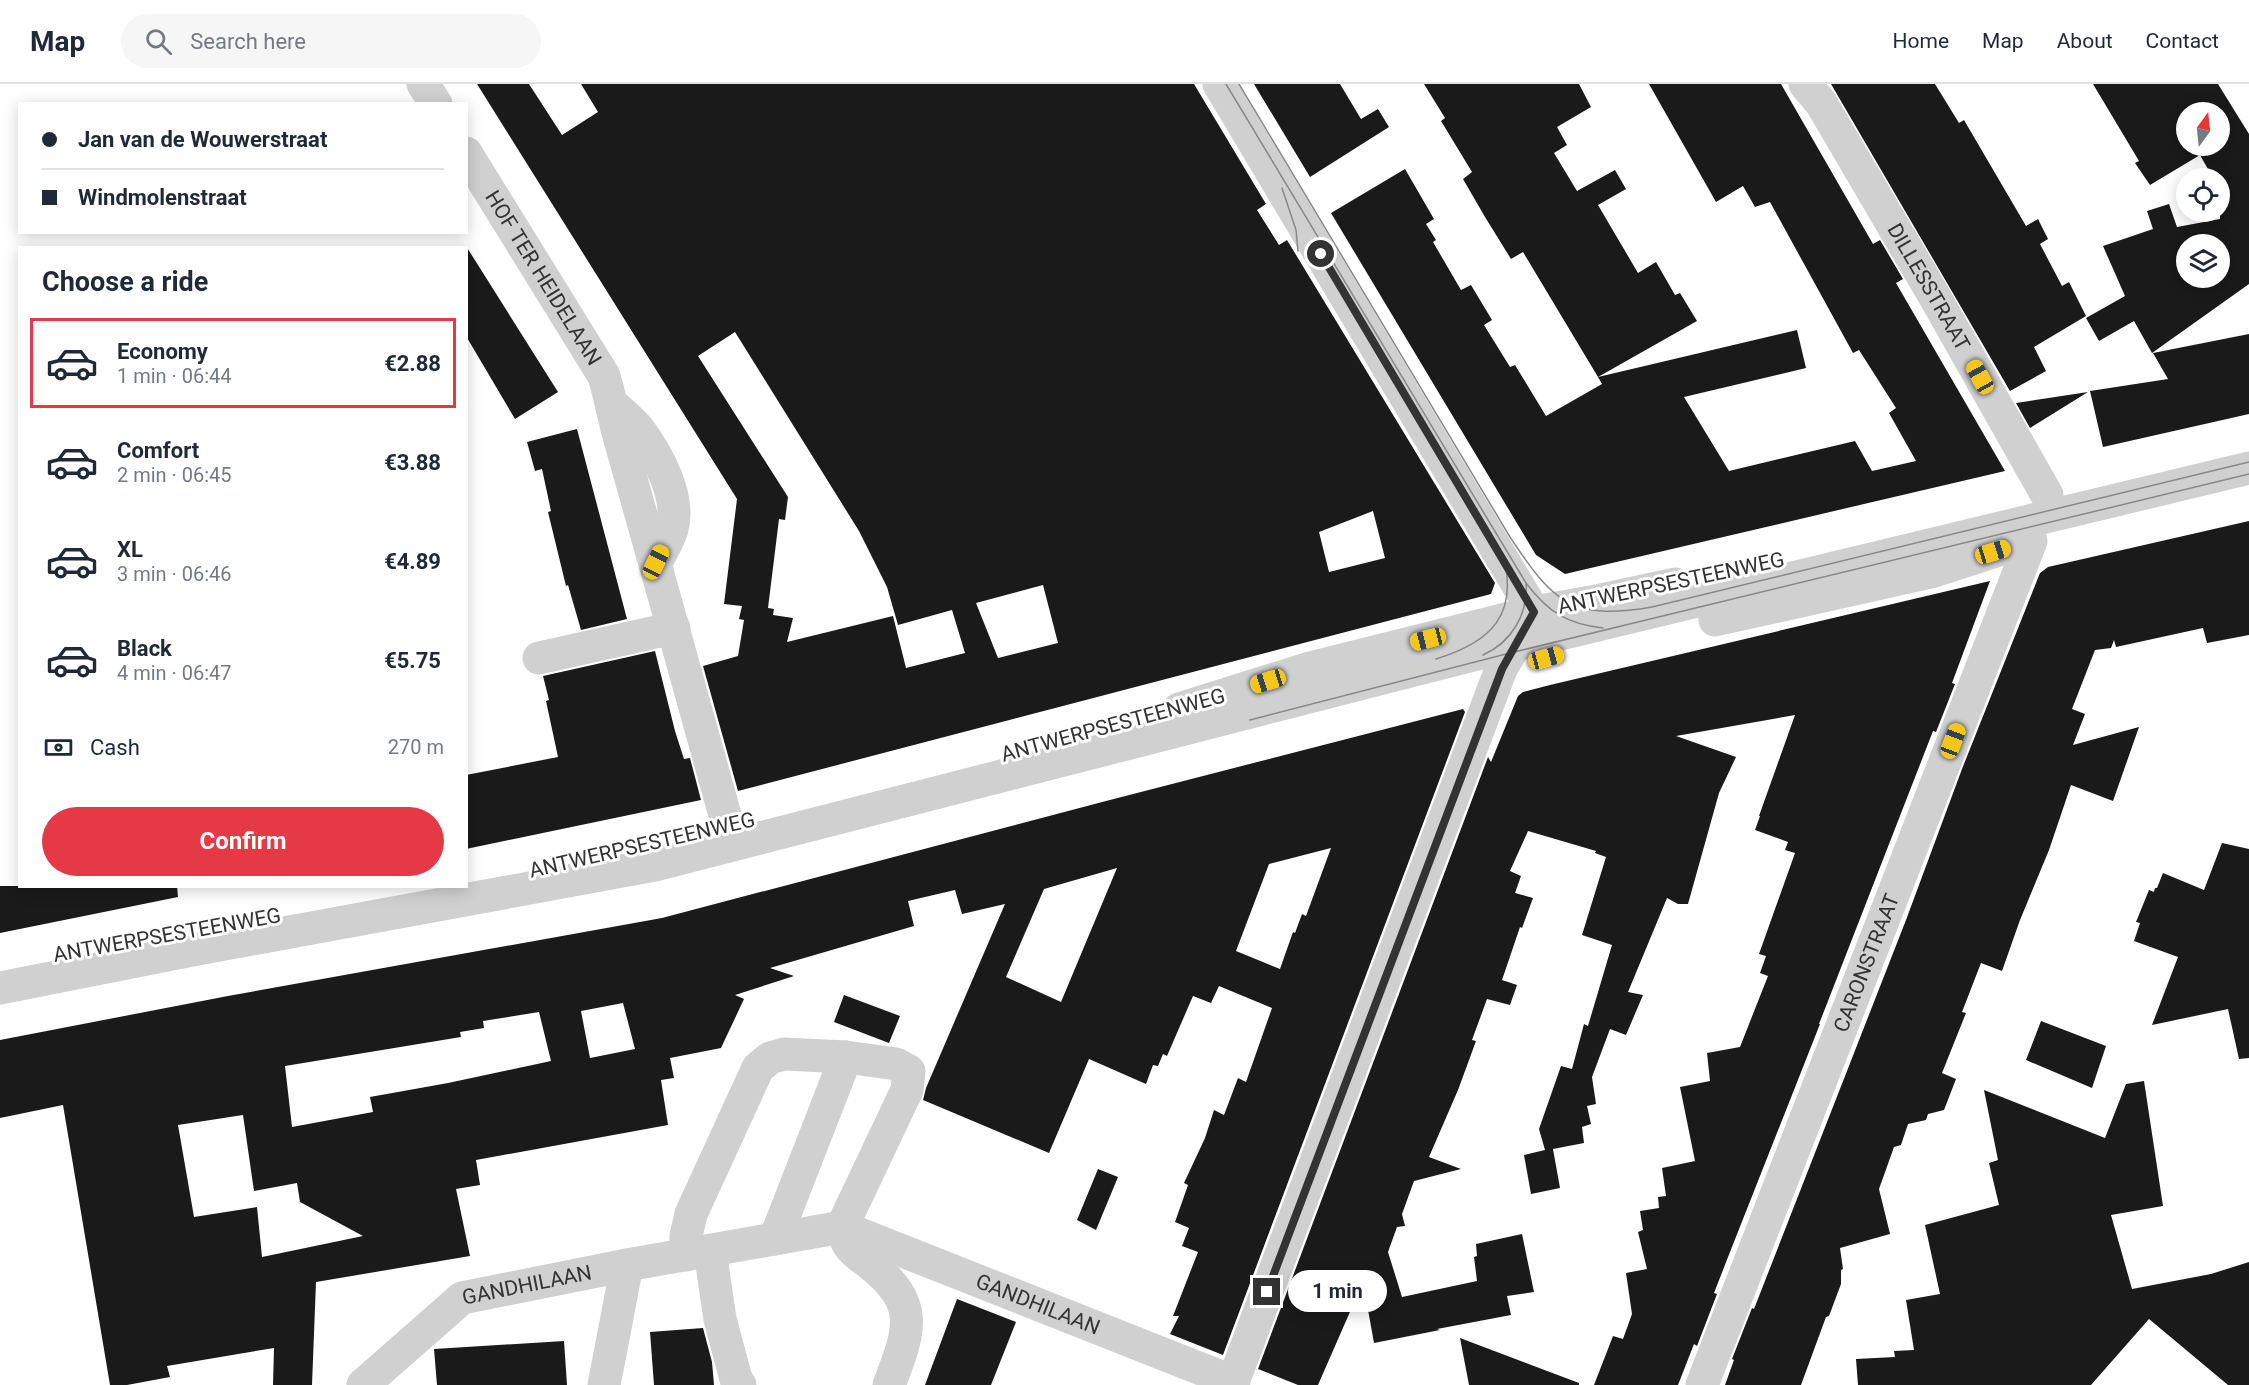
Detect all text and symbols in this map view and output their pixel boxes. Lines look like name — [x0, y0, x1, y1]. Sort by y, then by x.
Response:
search box — [121, 14, 541, 68]
text: Map — [30, 25, 85, 58]
icon: search — [142, 25, 175, 58]
text: Search here — [190, 29, 306, 54]
text: Home — [1893, 29, 1949, 53]
text: Map — [1982, 29, 2024, 53]
text: About — [2057, 29, 2113, 53]
text: Contact — [2146, 29, 2219, 53]
north arrow — [2176, 102, 2230, 156]
map controls — [2176, 102, 2230, 288]
text: Jan van de Wouwerstraat — [78, 127, 327, 152]
button: locate — [2176, 168, 2230, 222]
text: Windmolenstraat — [78, 185, 247, 210]
street label: HOF TER HEIDELAAN — [480, 186, 606, 370]
street label: DILLESSTRAAT — [1882, 219, 1975, 355]
button: layers — [2176, 234, 2230, 288]
route start — [1307, 240, 1334, 267]
text: Choose a ride — [42, 266, 208, 298]
icon: car — [45, 336, 99, 390]
text: Economy — [117, 339, 208, 364]
text: €2.88 — [384, 351, 441, 376]
car — [1963, 357, 1997, 397]
text: 1 min · 06:44 — [117, 364, 232, 388]
icon: car — [45, 435, 99, 489]
text: Comfort — [117, 438, 199, 463]
text: €3.88 — [384, 450, 441, 475]
text: 2 min · 06:45 — [117, 463, 232, 487]
icon: car — [45, 534, 99, 588]
text: XL — [117, 537, 143, 562]
car — [1973, 538, 2013, 566]
car — [640, 542, 672, 582]
street label: ANTWERPSESTEENWEG — [1556, 547, 1786, 619]
text: €4.89 — [384, 549, 441, 574]
text: 3 min · 06:46 — [117, 562, 232, 586]
car — [1408, 626, 1448, 652]
icon: car — [45, 633, 99, 687]
text: Black — [117, 636, 172, 661]
car — [1526, 645, 1566, 671]
text: €5.75 — [384, 648, 441, 673]
text: 4 min · 06:47 — [117, 661, 232, 685]
car — [1248, 667, 1288, 695]
street label: ANTWERPSESTEENWEG — [998, 684, 1228, 766]
car — [1938, 721, 1968, 761]
icon: cash — [42, 731, 75, 764]
text: Cash — [90, 735, 140, 760]
text: 270 m — [388, 735, 444, 759]
button: Confirm — [42, 807, 444, 876]
street label: ANTWERPSESTEENWEG — [527, 807, 757, 883]
street label: CARONSTRAAT — [1829, 890, 1904, 1035]
street label: ANTWERPSESTEENWEG — [51, 903, 283, 967]
street label: GANDHILAAN — [460, 1260, 594, 1310]
street label: GANDHILAAN — [972, 1269, 1103, 1340]
callout: 1 min — [1288, 1271, 1387, 1313]
route end — [1253, 1278, 1280, 1305]
text: 1 min — [1312, 1279, 1363, 1303]

